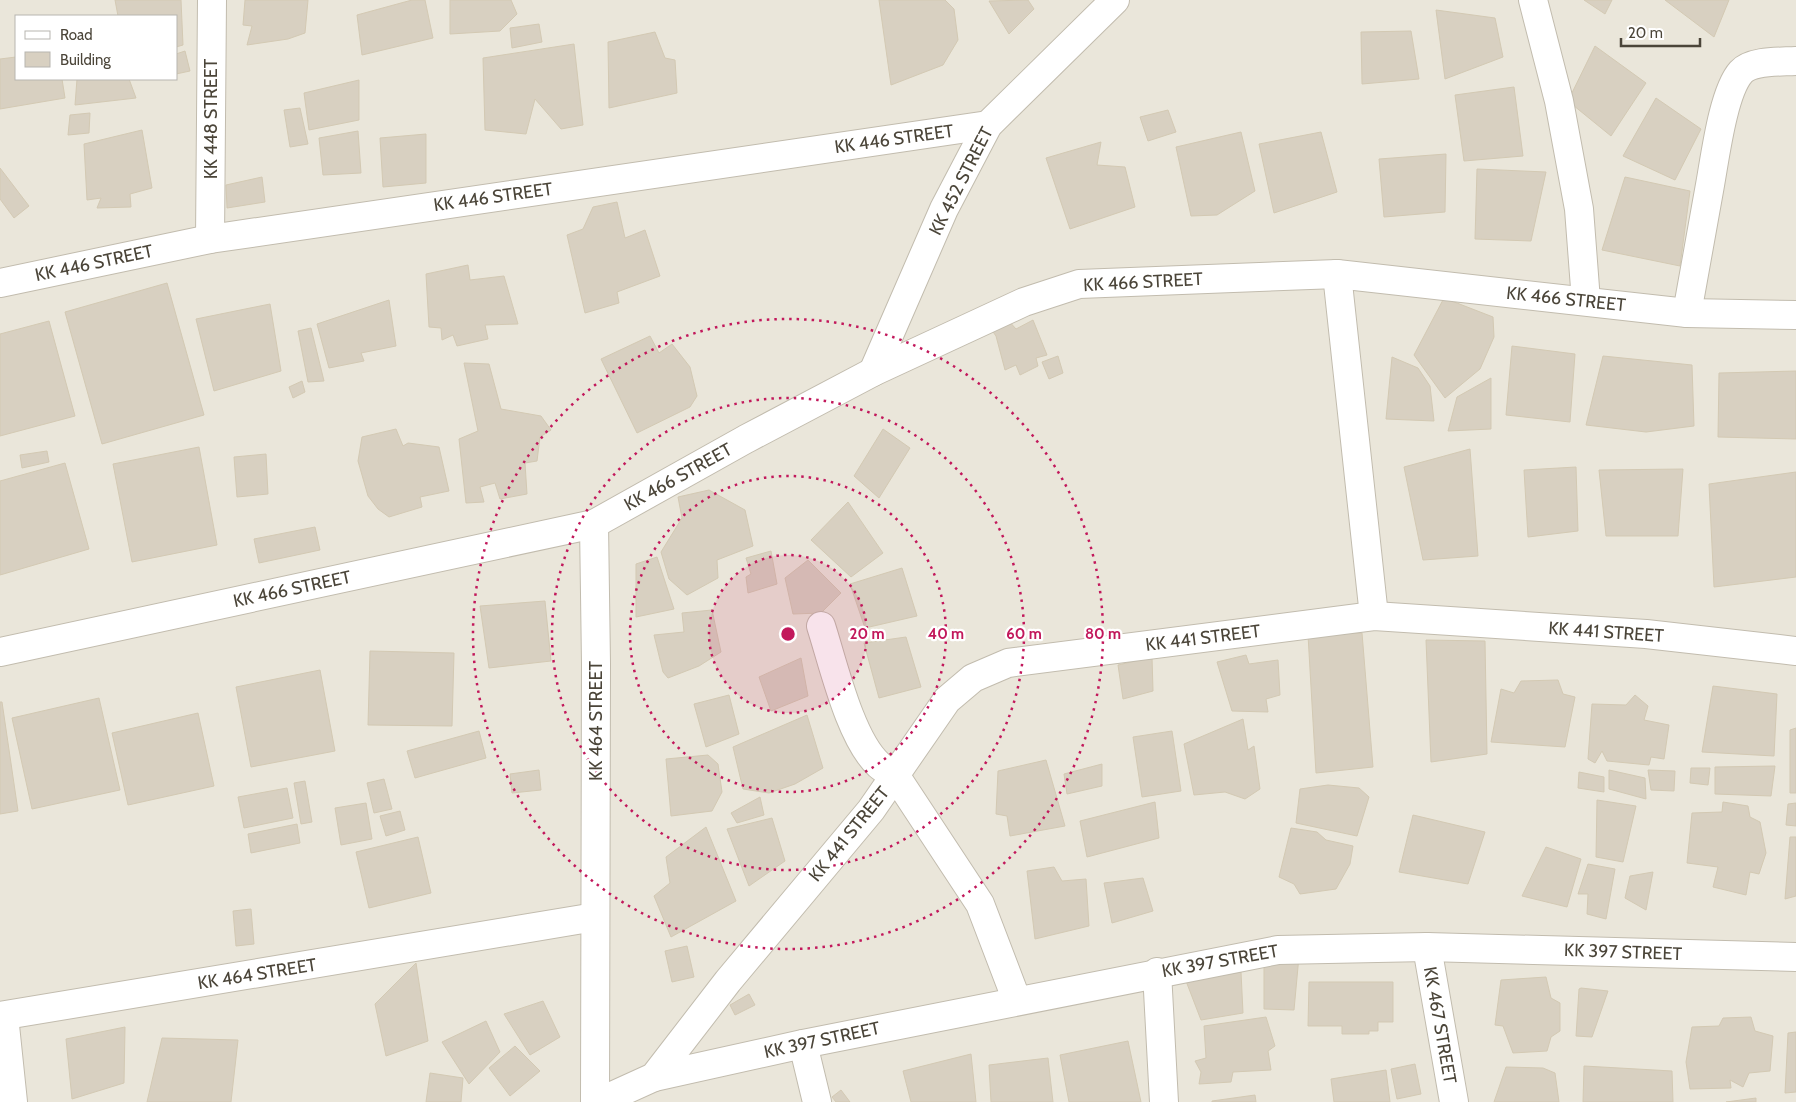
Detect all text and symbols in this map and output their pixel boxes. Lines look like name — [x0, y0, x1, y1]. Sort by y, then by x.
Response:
legend — [15, 15, 178, 80]
scale bar — [1621, 15, 1700, 47]
text: 20 m — [1628, 24, 1663, 42]
text: Road — [60, 26, 93, 44]
text: Building — [60, 51, 111, 69]
street label: KK 448 STREET — [200, 58, 222, 179]
street label: KK 446 STREET — [833, 120, 955, 158]
street label: KK 452 STREET — [924, 123, 998, 239]
street label: KK 446 STREET — [432, 178, 554, 216]
street label: KK 446 STREET — [33, 240, 155, 286]
street label: KK 466 STREET — [1083, 268, 1204, 296]
street label: KK 466 STREET — [1505, 282, 1627, 316]
street label: KK 466 STREET — [620, 438, 736, 516]
street label: KK 466 STREET — [231, 566, 353, 612]
street label: KK 441 STREET — [1548, 617, 1665, 647]
street label: KK 441 STREET — [1144, 620, 1262, 656]
centre of rings — [779, 625, 797, 643]
text: 20 m — [850, 625, 884, 643]
text: 40 m — [928, 625, 964, 643]
text: 60 m — [1006, 625, 1042, 643]
text: 80 m — [1085, 625, 1121, 643]
street label: KK 464 STREET — [585, 661, 607, 781]
street label: KK 441 STREET — [804, 782, 894, 886]
street label: KK 397 STREET — [1564, 939, 1683, 965]
street label: KK 397 STREET — [1160, 940, 1280, 982]
street label: KK 464 STREET — [196, 954, 318, 994]
street label: KK 467 STREET — [1419, 965, 1461, 1086]
street label: KK 397 STREET — [762, 1017, 882, 1063]

